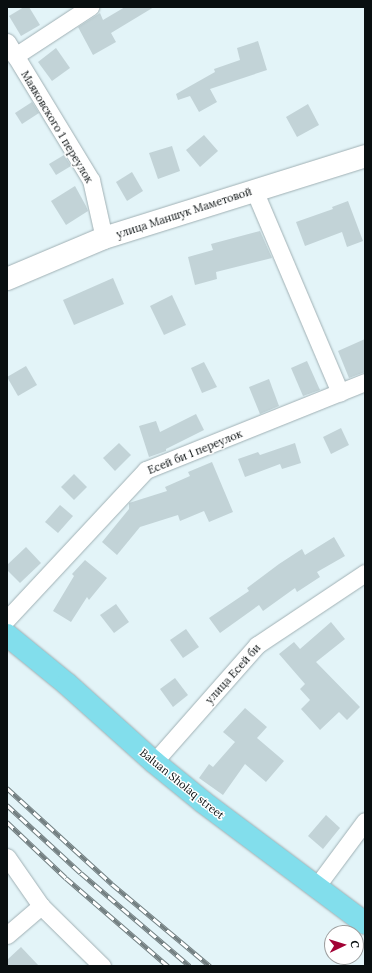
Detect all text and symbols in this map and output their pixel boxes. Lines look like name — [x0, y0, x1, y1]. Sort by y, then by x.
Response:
street label: Маяковского 1 переулок — [18, 68, 96, 186]
street label: улица Маншук Маметовой — [115, 185, 253, 241]
street label: Есей би 1 переулок — [146, 427, 244, 477]
street label: улица Есей би — [203, 641, 263, 707]
street label: Baluan Sholaq street — [137, 746, 227, 822]
north arrow — [324, 925, 364, 965]
text: С — [348, 940, 362, 948]

